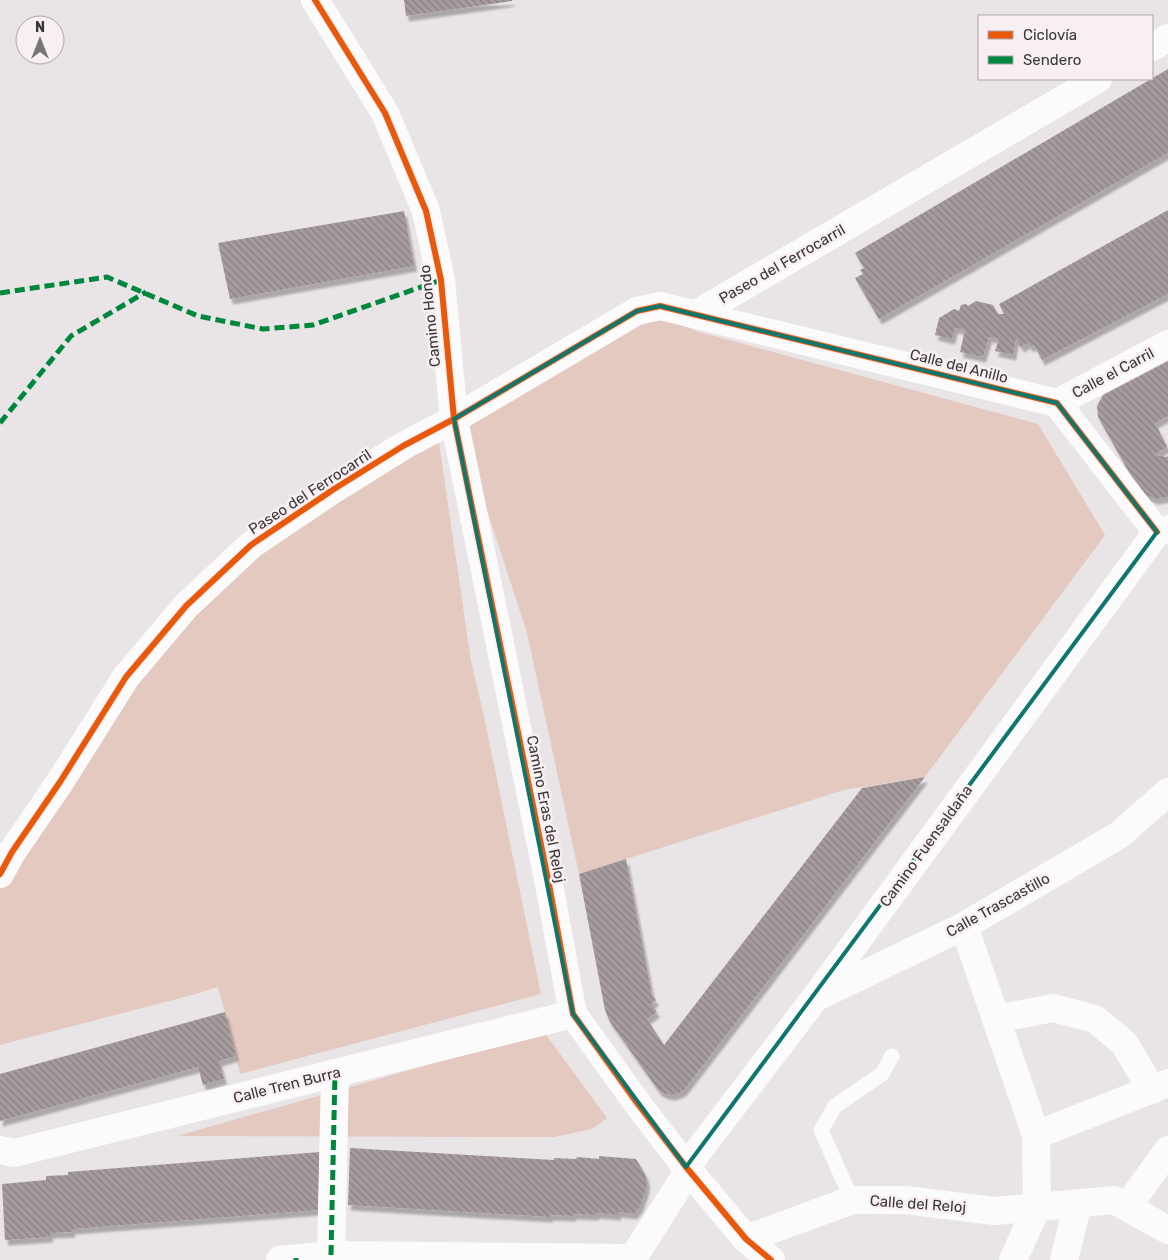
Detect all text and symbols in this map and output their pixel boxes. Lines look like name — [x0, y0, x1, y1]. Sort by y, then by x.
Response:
north arrow — [15, 15, 65, 65]
legend — [978, 15, 1153, 80]
text: N — [35, 19, 45, 36]
text: Ciclovía — [1023, 26, 1077, 44]
text: Sendero — [1023, 51, 1081, 69]
street label: Paseo del Ferrocarril — [716, 220, 848, 308]
street label: Camino Hondo — [416, 264, 444, 368]
street label: Calle el Carril — [1069, 344, 1157, 402]
street label: Calle del Anillo — [908, 345, 1010, 387]
street label: Paseo del Ferrocarril — [245, 446, 375, 538]
street label: Camino Eras del Reloj — [523, 734, 569, 884]
street label: Camino Fuensaldaña — [876, 782, 976, 910]
street label: Calle Trascastillo — [943, 869, 1053, 941]
street label: Calle Tren Burra — [231, 1063, 343, 1107]
street label: Calle del Reloj — [869, 1192, 967, 1216]

